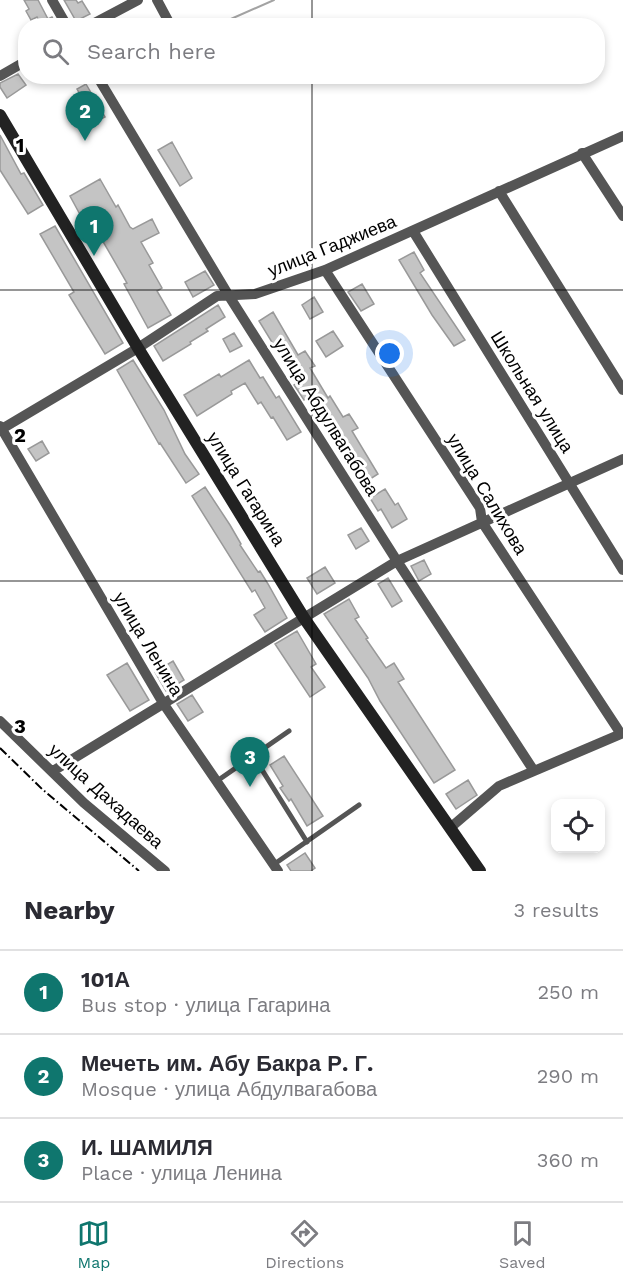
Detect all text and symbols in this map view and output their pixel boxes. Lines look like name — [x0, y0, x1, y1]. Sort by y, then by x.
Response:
search box — [18, 18, 605, 84]
icon: search — [39, 35, 72, 68]
text: Search here — [87, 39, 216, 64]
pin: 2 — [66, 92, 104, 141]
text: 1 — [16, 133, 24, 157]
pin: 1 — [74, 206, 113, 256]
street label: улица Гаджиева — [265, 210, 400, 281]
street label: Школьная улица — [487, 327, 579, 457]
street label: улица Абдулвагабова — [269, 334, 384, 500]
your location — [375, 339, 404, 368]
text: 2 — [14, 423, 26, 447]
street label: улица Гагарина — [203, 428, 290, 550]
street label: улица Салихова — [443, 429, 532, 559]
street label: улица Ленина — [109, 588, 188, 700]
text: 3 — [14, 714, 26, 738]
pin: 3 — [230, 738, 270, 787]
street label: улица Дахадаева — [45, 739, 169, 853]
map controls — [551, 799, 605, 853]
button: locate — [551, 799, 605, 853]
text: Nearby — [24, 895, 115, 925]
text: 3 results — [514, 898, 599, 922]
text: 101А — [81, 967, 130, 992]
text: 1 — [39, 980, 48, 1004]
text: 250 m — [537, 980, 599, 1004]
text: Bus stop · улица Гагарина — [81, 993, 330, 1017]
text: Мечеть им. Абу Бакра Р. Г. — [81, 1051, 373, 1076]
text: 2 — [38, 1064, 49, 1088]
text: 290 m — [537, 1064, 599, 1088]
text: Mosque · улица Абдулвагабова — [81, 1077, 377, 1101]
text: И. ШАМИЛЯ — [81, 1135, 213, 1160]
text: 3 — [38, 1148, 49, 1172]
text: 360 m — [537, 1148, 599, 1172]
text: Place · улица Ленина — [81, 1161, 282, 1185]
tab: Map — [77, 1217, 110, 1272]
tab: Directions — [265, 1217, 344, 1272]
tab: Saved — [499, 1217, 546, 1272]

